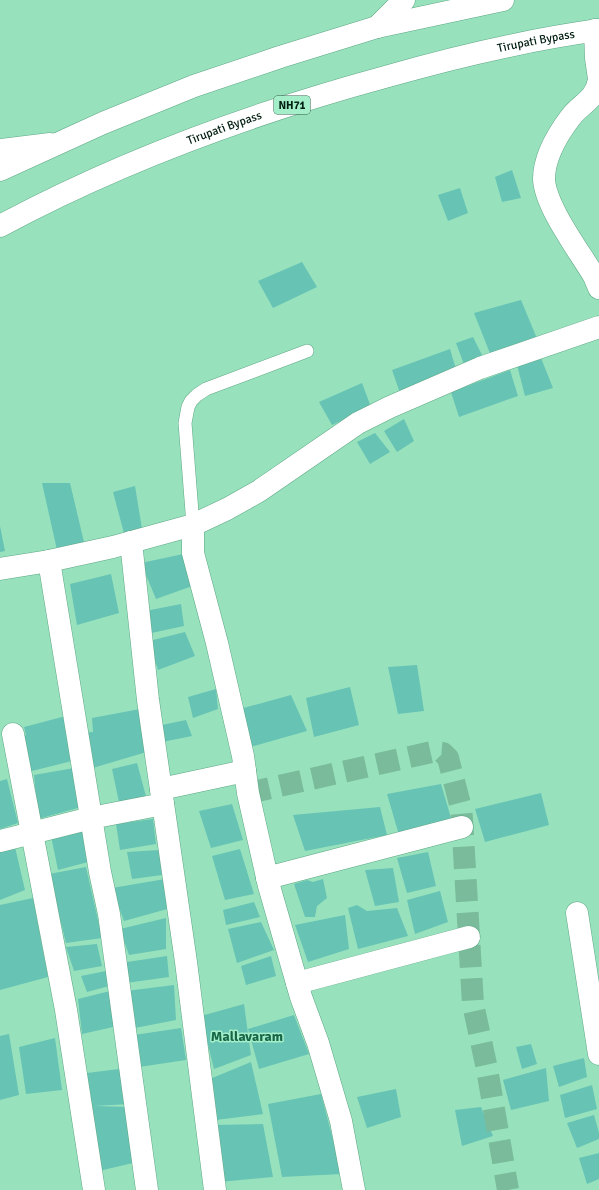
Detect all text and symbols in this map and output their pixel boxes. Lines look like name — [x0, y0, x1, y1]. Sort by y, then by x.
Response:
street label: Tirupati Bypass — [496, 26, 576, 56]
road number: NH71 — [274, 96, 310, 114]
street label: Tirupati Bypass — [185, 107, 264, 148]
district label: Mallavaram — [211, 1028, 283, 1045]

